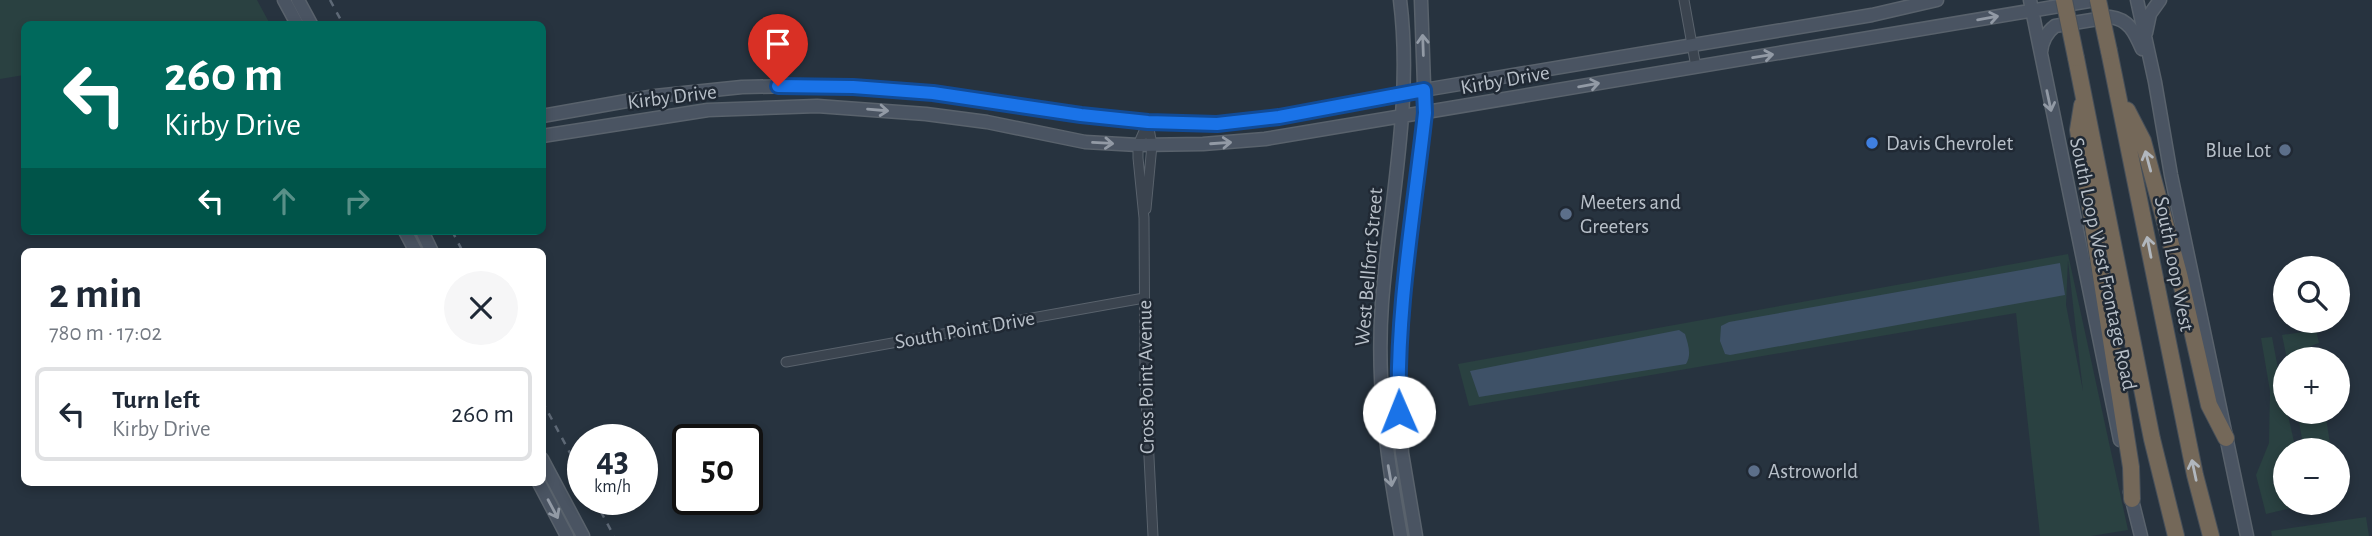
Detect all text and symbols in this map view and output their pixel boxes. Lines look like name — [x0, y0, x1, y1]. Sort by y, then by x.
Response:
one-way arrow — [1976, 11, 1999, 24]
pin — [748, 14, 808, 86]
icon: arrive — [759, 25, 797, 63]
one-way arrow — [1417, 34, 1430, 57]
icon: left — [49, 49, 140, 140]
one-way arrow — [1751, 49, 1774, 62]
text: 260 m — [164, 51, 283, 100]
street label: Kirby Drive — [1459, 62, 1551, 98]
one-way arrow — [1577, 78, 1600, 91]
street label: Kirby Drive — [626, 81, 718, 113]
one-way arrow — [2042, 89, 2056, 112]
one-way arrow — [866, 104, 889, 117]
text: Kirby Drive — [164, 109, 301, 141]
place label: Davis Chevrolet — [1886, 133, 2014, 154]
marker: Davis Chevrolet — [1864, 135, 1880, 151]
one-way arrow — [1091, 136, 1114, 149]
one-way arrow — [1209, 136, 1231, 149]
street label: South Loop West Frontage Road — [2066, 136, 2140, 392]
place label: Blue Lot — [2205, 140, 2271, 161]
marker: Blue Lot — [2277, 142, 2293, 158]
one-way arrow — [2141, 150, 2154, 172]
icon: left — [192, 182, 230, 220]
icon: ahead — [265, 182, 303, 220]
icon: right — [338, 182, 376, 220]
street label: West Bellfort Street — [1352, 187, 1386, 347]
place label: Meeters and Greeters — [1580, 192, 1681, 237]
street label: South Loop West — [2151, 195, 2197, 333]
marker: Meeters and Greeters — [1558, 206, 1574, 222]
one-way arrow — [2141, 236, 2155, 259]
map controls — [2273, 256, 2350, 515]
button: search — [2273, 256, 2350, 333]
button: close — [444, 271, 518, 345]
text: 2 min — [49, 273, 142, 315]
street label: Cross Point Avenue — [1134, 300, 1158, 454]
street label: South Point Drive — [893, 307, 1037, 353]
text: 780 m · 17:02 — [49, 322, 162, 345]
button: + — [2273, 347, 2350, 424]
position arrow — [1362, 375, 1436, 449]
text: Turn left — [112, 387, 200, 413]
icon: left — [53, 395, 91, 433]
text: 260 m — [451, 401, 514, 427]
text: Kirby Drive — [112, 418, 211, 441]
speed limit sign: 50 — [672, 424, 763, 515]
button: − — [2273, 438, 2350, 515]
text: 43 — [596, 443, 629, 478]
one-way arrow — [2187, 459, 2201, 482]
place label: Astroworld — [1768, 461, 1858, 482]
marker: Astroworld — [1746, 463, 1762, 479]
one-way arrow — [1384, 464, 1397, 487]
text: km/h — [594, 478, 631, 496]
one-way arrow — [546, 499, 560, 519]

